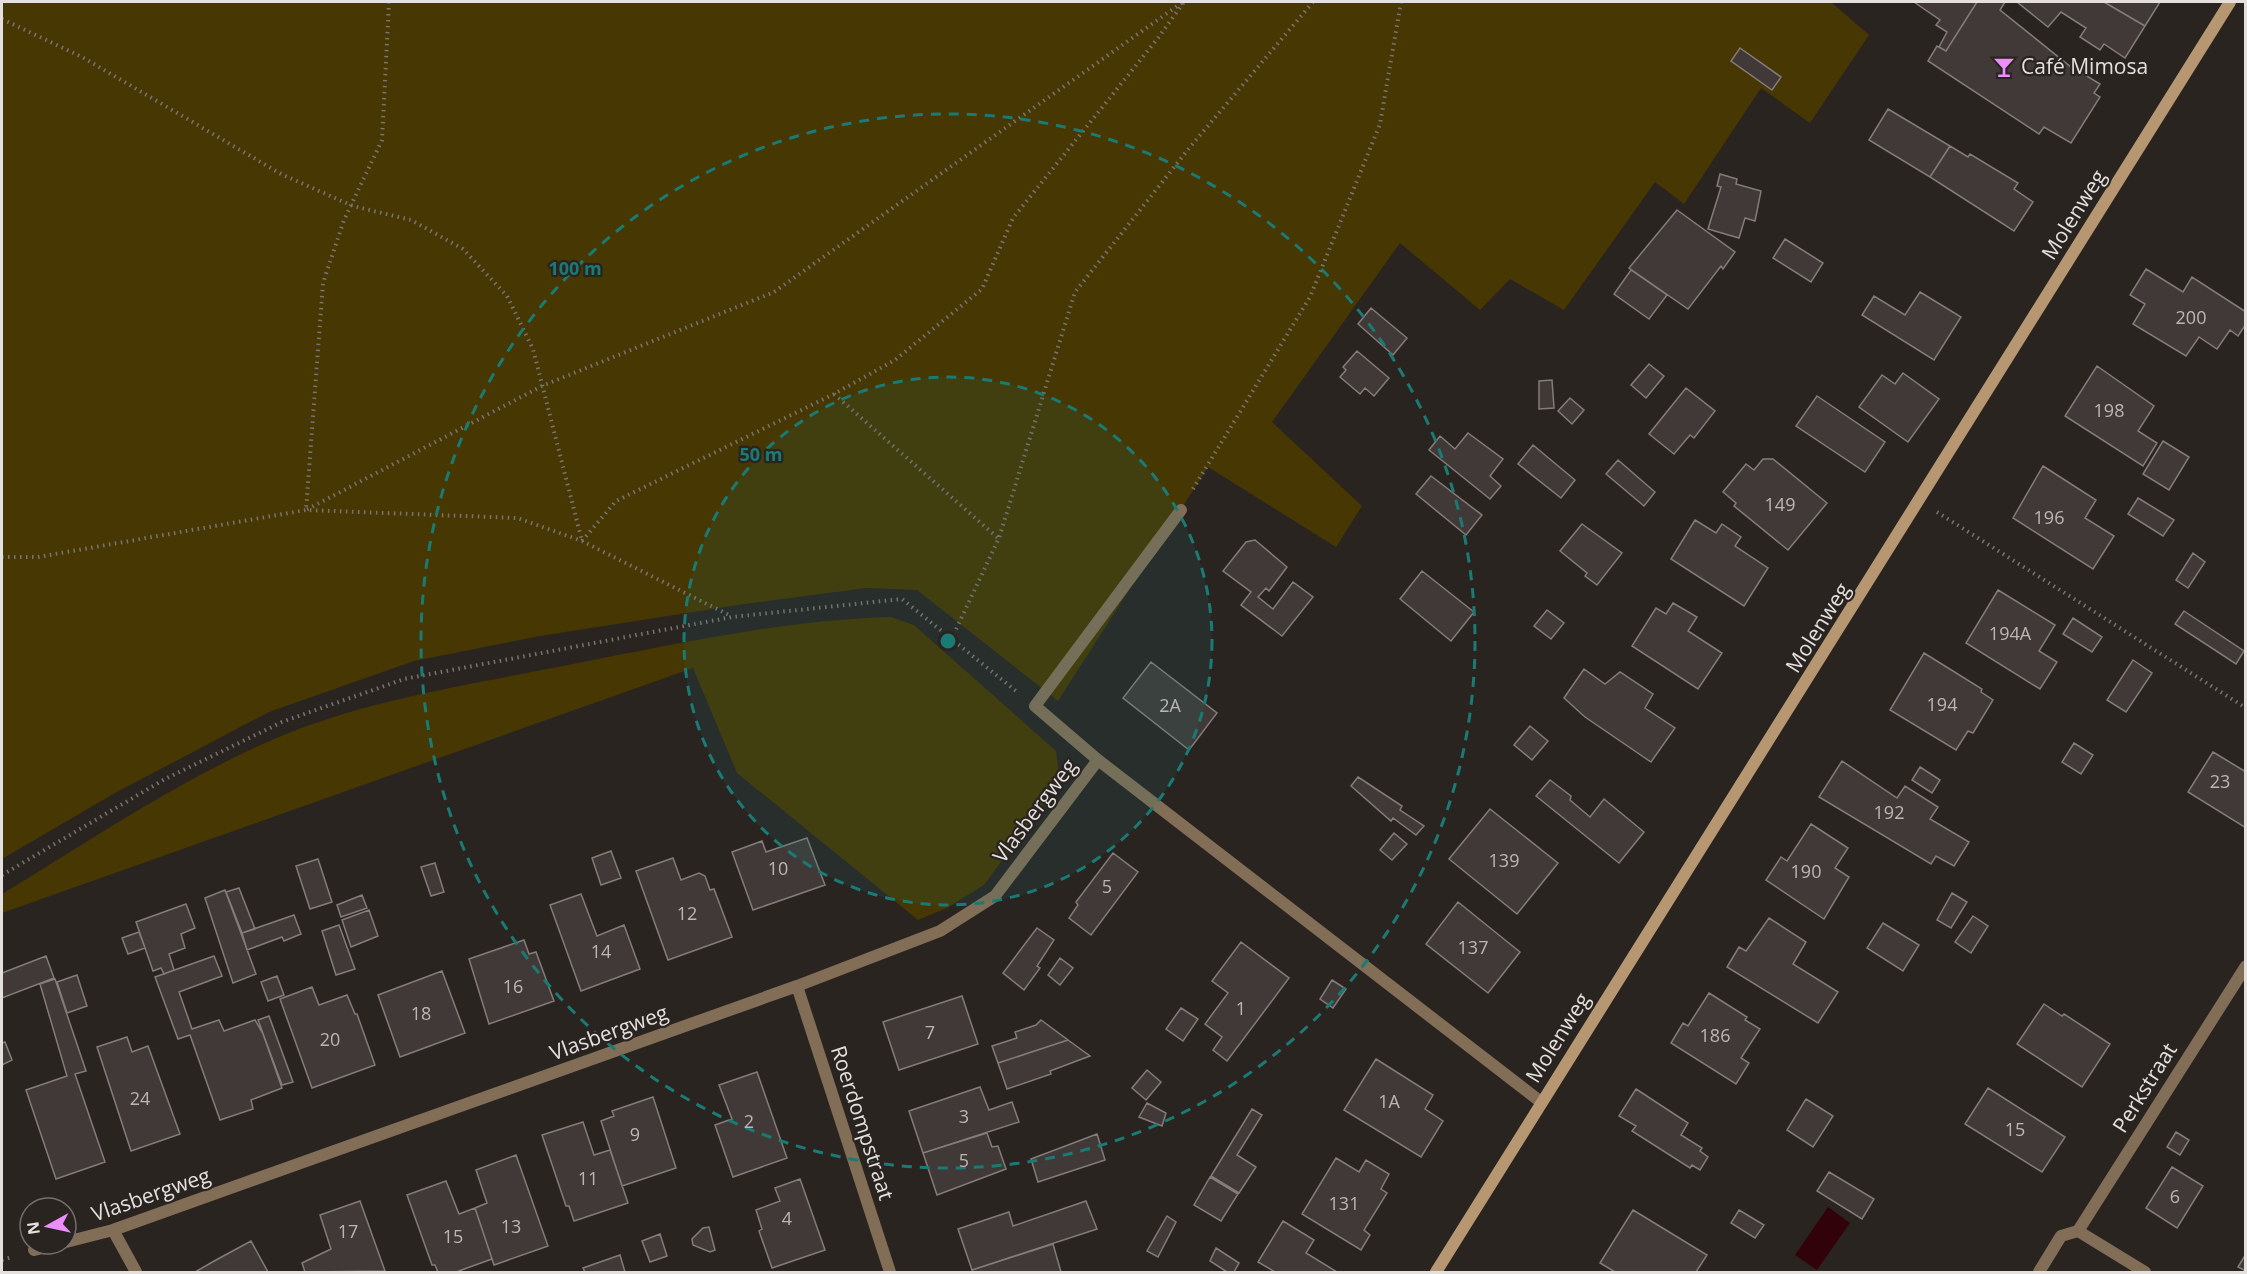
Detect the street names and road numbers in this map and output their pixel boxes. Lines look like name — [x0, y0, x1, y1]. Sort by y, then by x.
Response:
street label: Molenweg — [2035, 164, 2112, 265]
street label: Molenweg — [1779, 577, 1856, 678]
street label: Vlasbergweg — [986, 753, 1083, 868]
street label: Molenweg — [1519, 987, 1596, 1088]
street label: Vlasbergweg — [546, 998, 672, 1066]
street label: Perkstraat — [2106, 1037, 2183, 1138]
street label: Roerdompstraat — [825, 1042, 901, 1203]
street label: Vlasbergweg — [88, 1161, 214, 1227]

